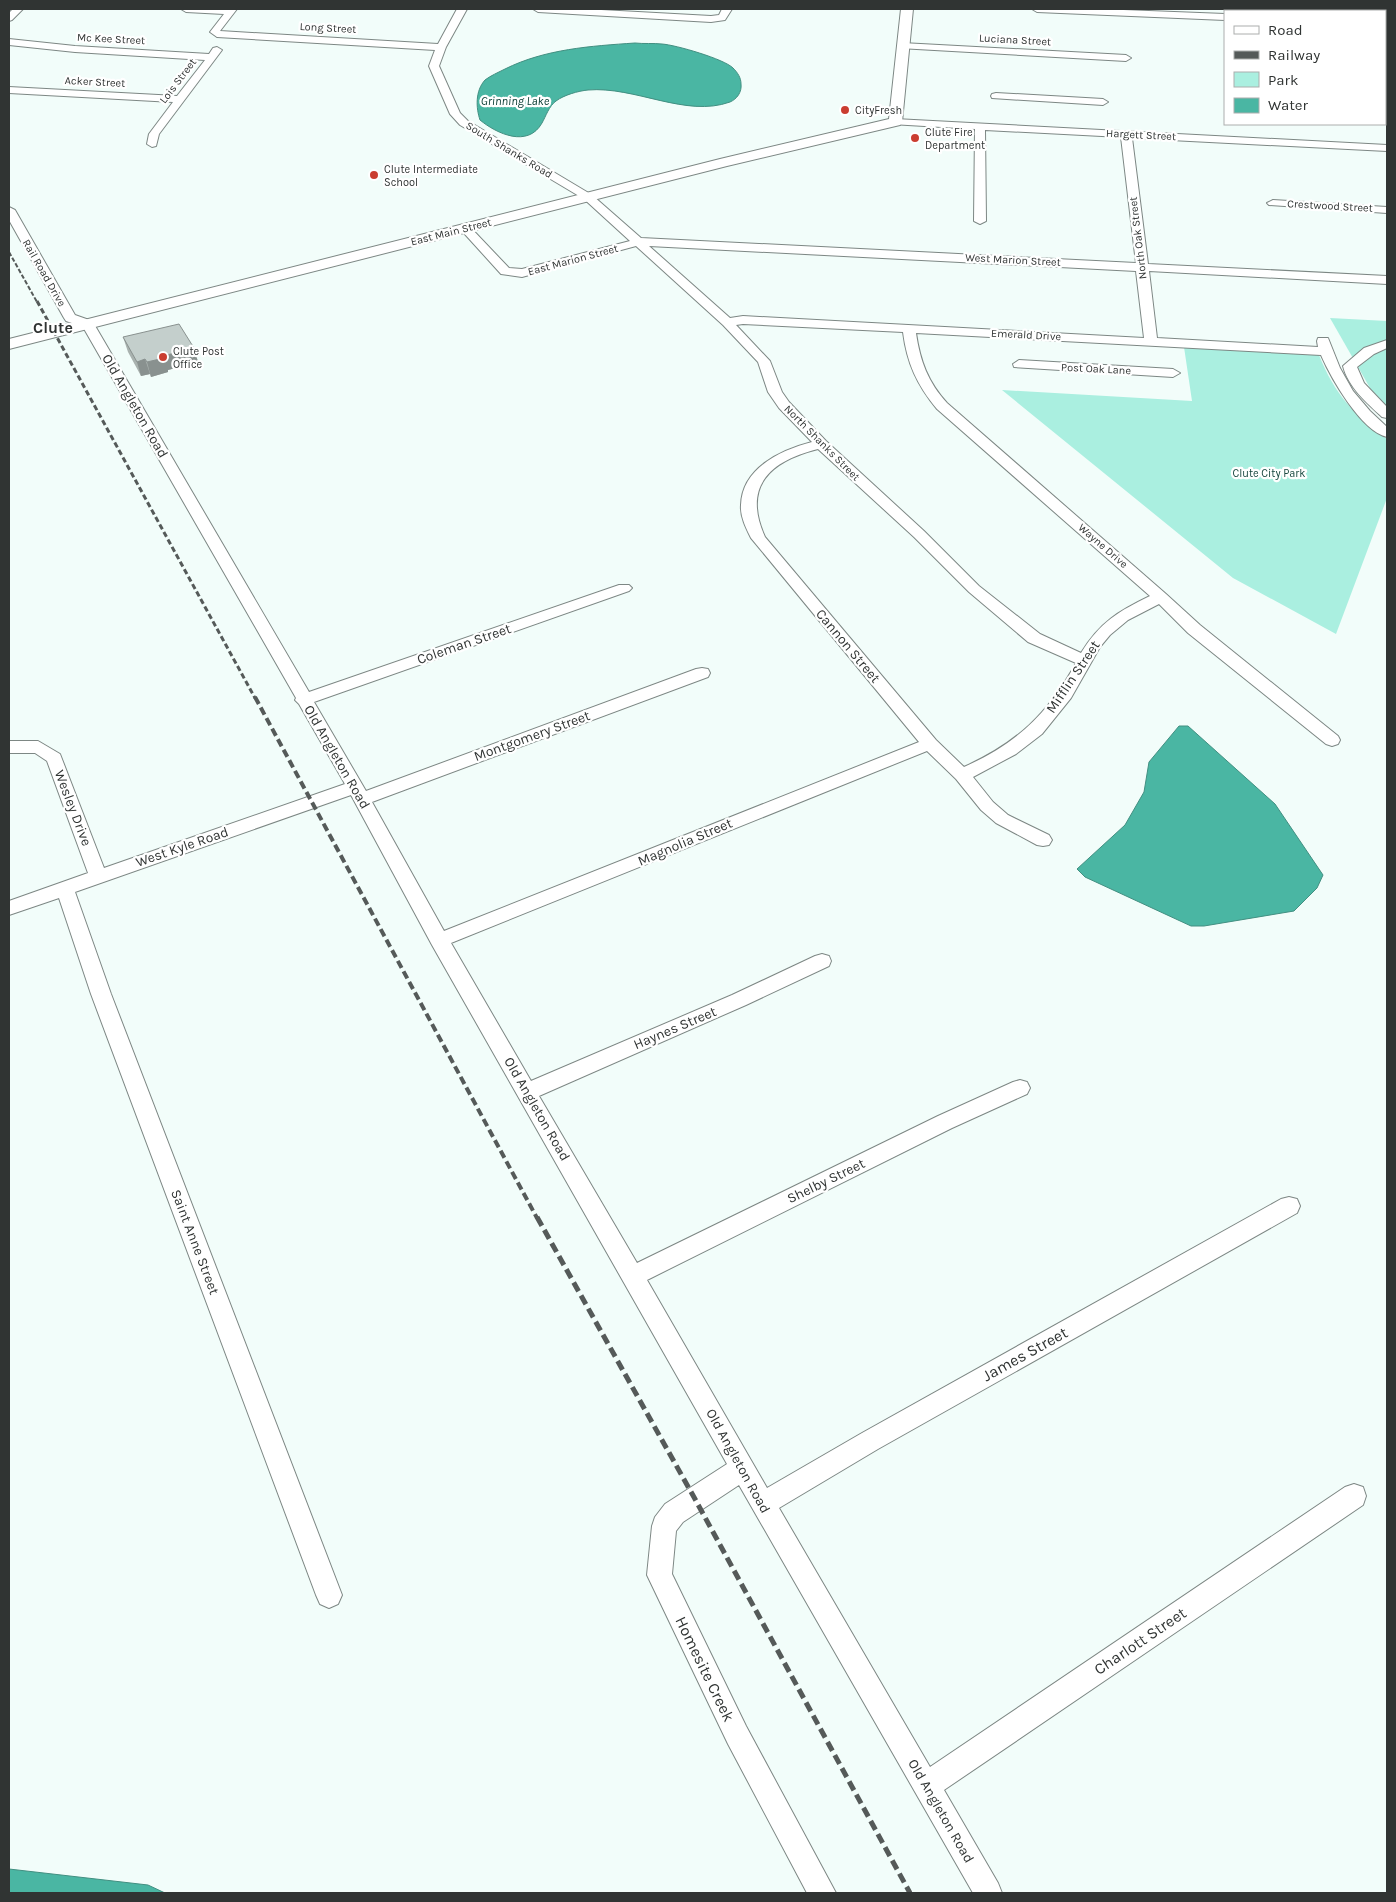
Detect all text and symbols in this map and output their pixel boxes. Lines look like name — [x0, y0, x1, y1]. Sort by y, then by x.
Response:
legend — [1224, 10, 1386, 125]
street label: Long Street — [299, 20, 357, 36]
text: Road — [1268, 21, 1303, 39]
street label: Mc Kee Street — [77, 31, 145, 47]
street label: Luciana Street — [979, 32, 1051, 48]
text: Railway — [1268, 46, 1320, 64]
street label: Lois Street — [157, 56, 199, 106]
text: Park — [1268, 71, 1298, 89]
street label: Acker Street — [64, 74, 126, 90]
water label: Grinning Lake — [481, 94, 550, 108]
text: Water — [1268, 96, 1309, 114]
marker: CityFresh — [839, 104, 851, 116]
place label: CityFresh — [855, 104, 902, 117]
street label: South Shanks Road — [463, 119, 555, 181]
place label: Clute Fire Department — [925, 126, 985, 152]
street label: Hargett Street — [1106, 127, 1176, 143]
marker: Clute Fire Department — [909, 132, 921, 144]
place label: Clute Intermediate School — [384, 163, 478, 189]
marker: Clute Intermediate School — [368, 169, 380, 181]
street label: North Oak Street — [1126, 196, 1150, 280]
street label: Crestwood Street — [1287, 197, 1373, 215]
street label: East Main Street — [409, 216, 493, 248]
street label: Rail Road Drive — [20, 237, 69, 309]
street label: East Marion Street — [526, 242, 620, 278]
street label: West Marion Street — [965, 251, 1061, 269]
district label: Clute — [33, 318, 73, 337]
street label: Emerald Drive — [991, 327, 1062, 343]
place label: Clute Post Office — [173, 345, 224, 371]
street label: Old Angleton Road — [98, 351, 172, 461]
marker: Clute Post Office — [157, 351, 169, 363]
street label: Post Oak Lane — [1061, 361, 1132, 377]
street label: North Shanks Street — [781, 402, 863, 484]
park label: Clute City Park — [1232, 467, 1306, 480]
street label: Wayne Drive — [1076, 521, 1131, 571]
street label: Cannon Street — [812, 606, 884, 686]
street label: Coleman Street — [415, 620, 513, 668]
street label: Mifflin Street — [1042, 637, 1104, 717]
street label: Old Angleton Road — [300, 702, 374, 812]
street label: Montgomery Street — [472, 707, 592, 765]
street label: Wesley Drive — [51, 767, 95, 849]
street label: Magnolia Street — [635, 814, 735, 870]
street label: West Kyle Road — [133, 823, 231, 871]
street label: Haynes Street — [631, 1003, 719, 1053]
street label: Old Angleton Road — [500, 1054, 574, 1164]
street label: Shelby Street — [784, 1155, 868, 1207]
street label: Saint Anne Street — [167, 1187, 223, 1297]
street label: James Street — [979, 1323, 1071, 1385]
street label: Old Angleton Road — [702, 1406, 774, 1516]
street label: Charlott Street — [1090, 1603, 1190, 1679]
street label: Homesite Creek — [671, 1613, 739, 1725]
street label: Old Angleton Road — [904, 1756, 978, 1866]

